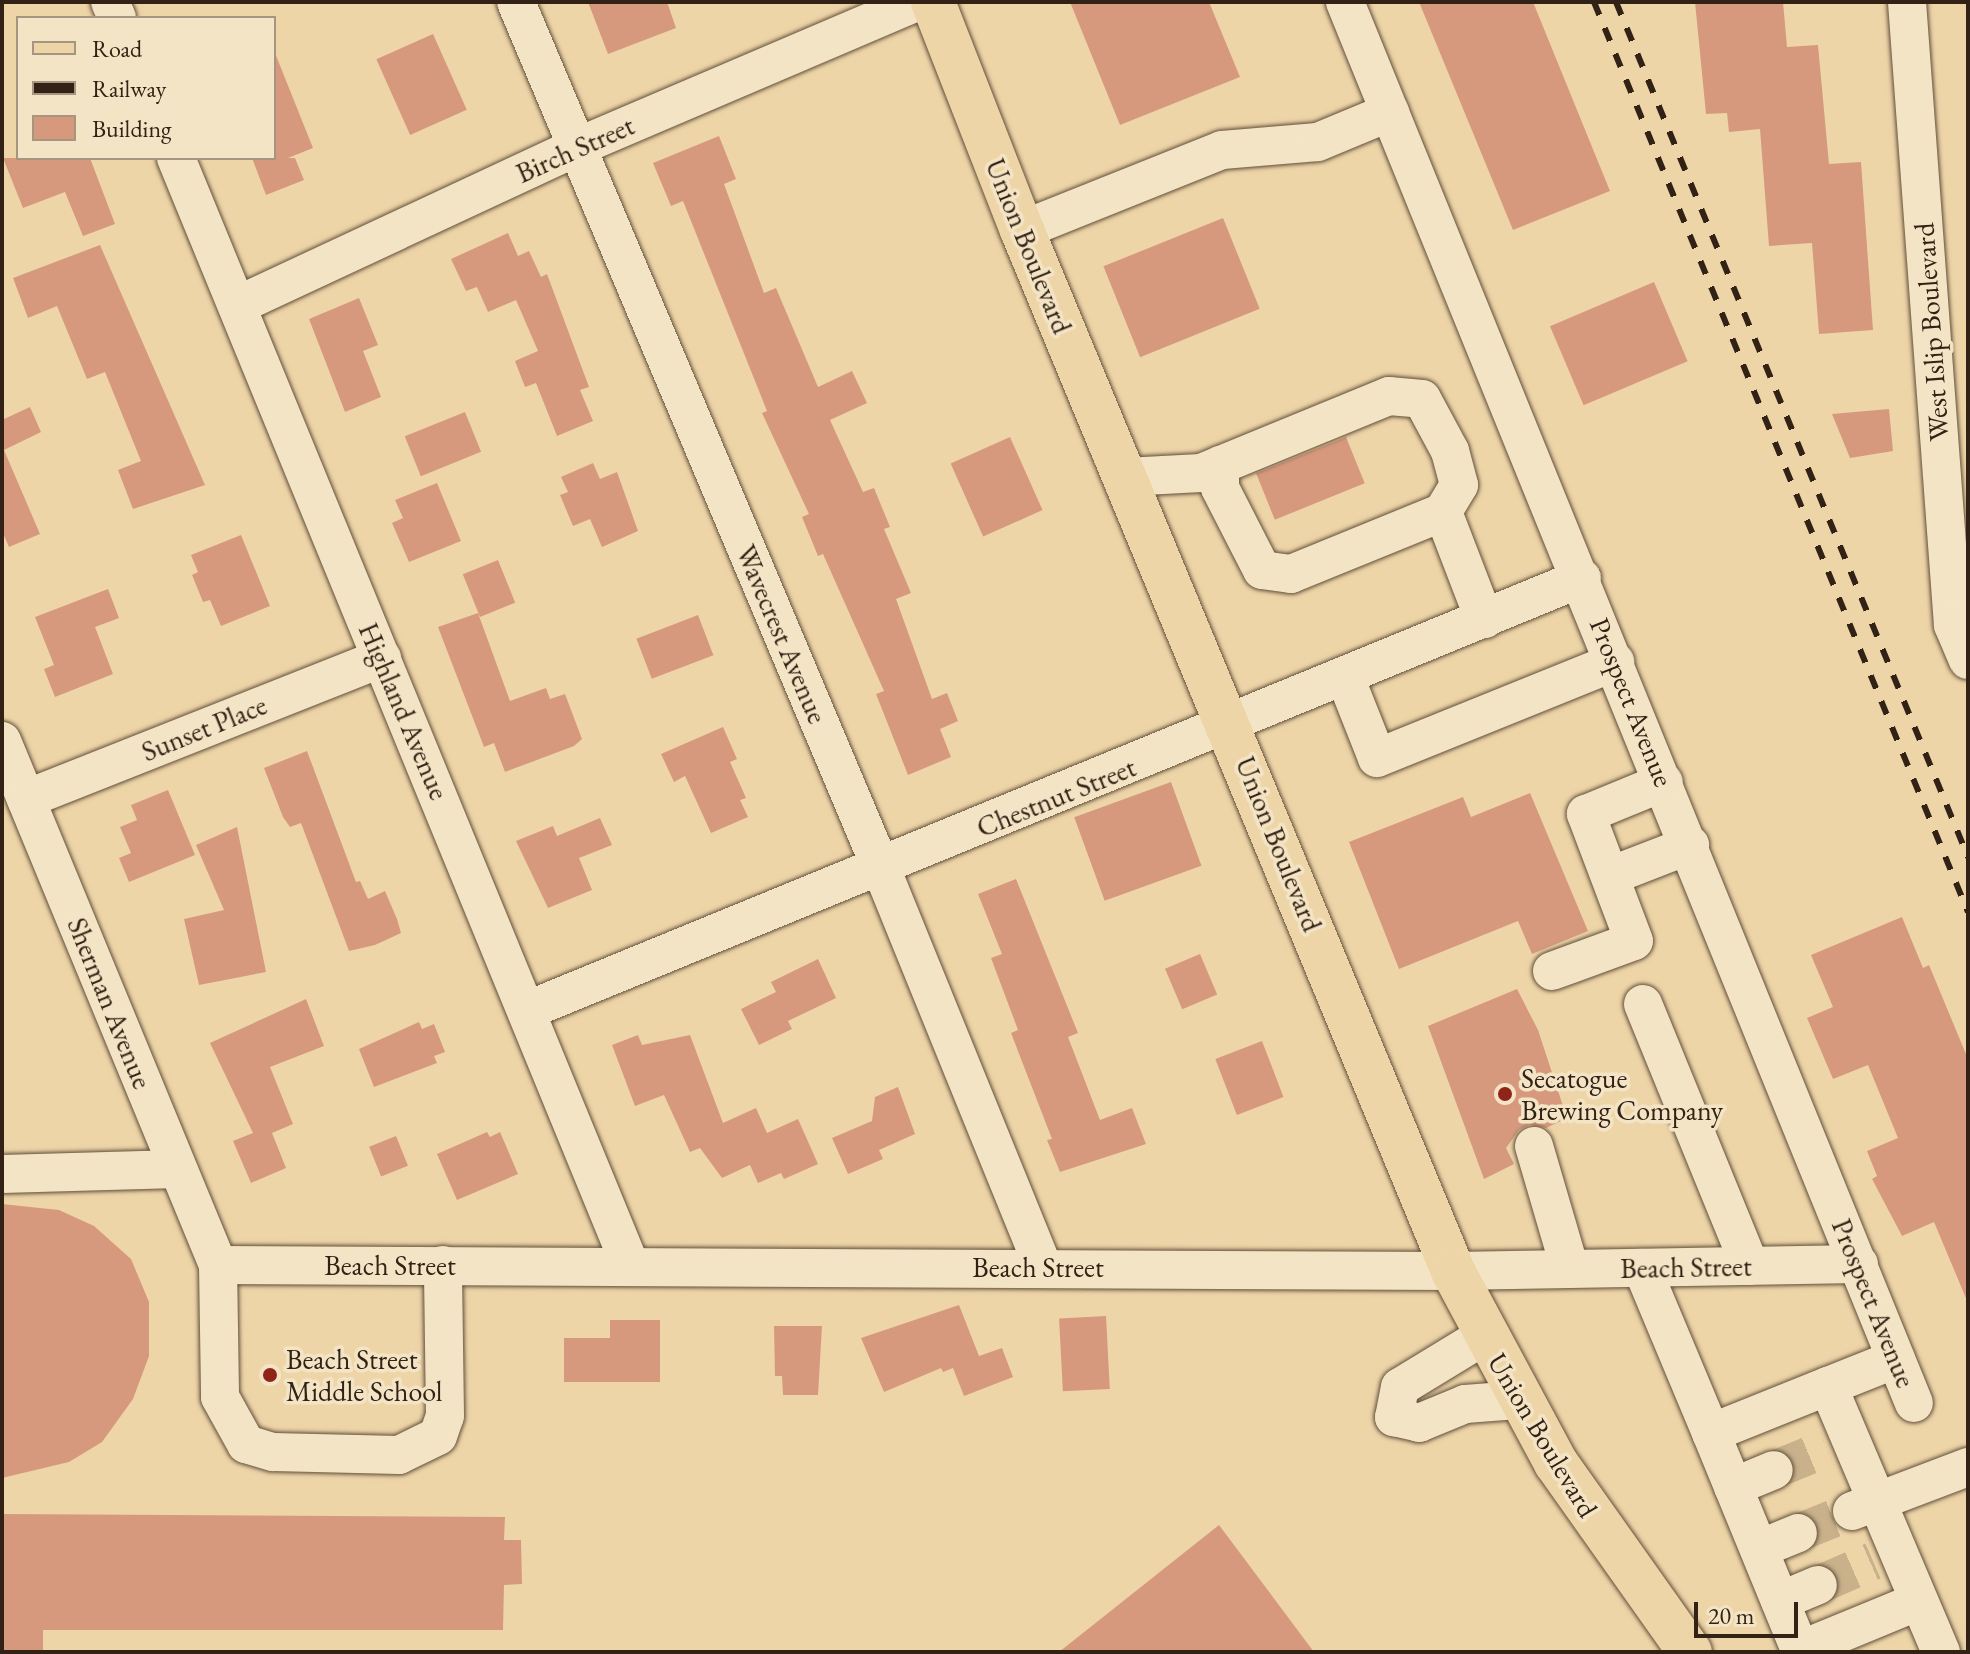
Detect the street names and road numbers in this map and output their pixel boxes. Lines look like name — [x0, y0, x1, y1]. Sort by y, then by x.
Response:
street label: Birch Street — [511, 108, 639, 190]
street label: Union Boulevard — [979, 154, 1079, 338]
street label: West Islip Boulevard — [1907, 222, 1955, 442]
street label: Wavecrest Avenue — [729, 540, 835, 728]
street label: Prospect Avenue — [1583, 613, 1681, 791]
street label: Highland Avenue — [352, 617, 456, 805]
street label: Sunset Place — [137, 688, 271, 768]
street label: Chestnut Street — [972, 750, 1140, 844]
street label: Union Boulevard — [1229, 752, 1329, 936]
street label: Sherman Avenue — [60, 913, 160, 1093]
street label: Prospect Avenue — [1825, 1214, 1923, 1392]
street label: Beach Street — [324, 1248, 456, 1282]
street label: Beach Street — [1620, 1249, 1752, 1285]
street label: Beach Street — [972, 1250, 1104, 1284]
street label: Union Boulevard — [1481, 1347, 1605, 1523]

